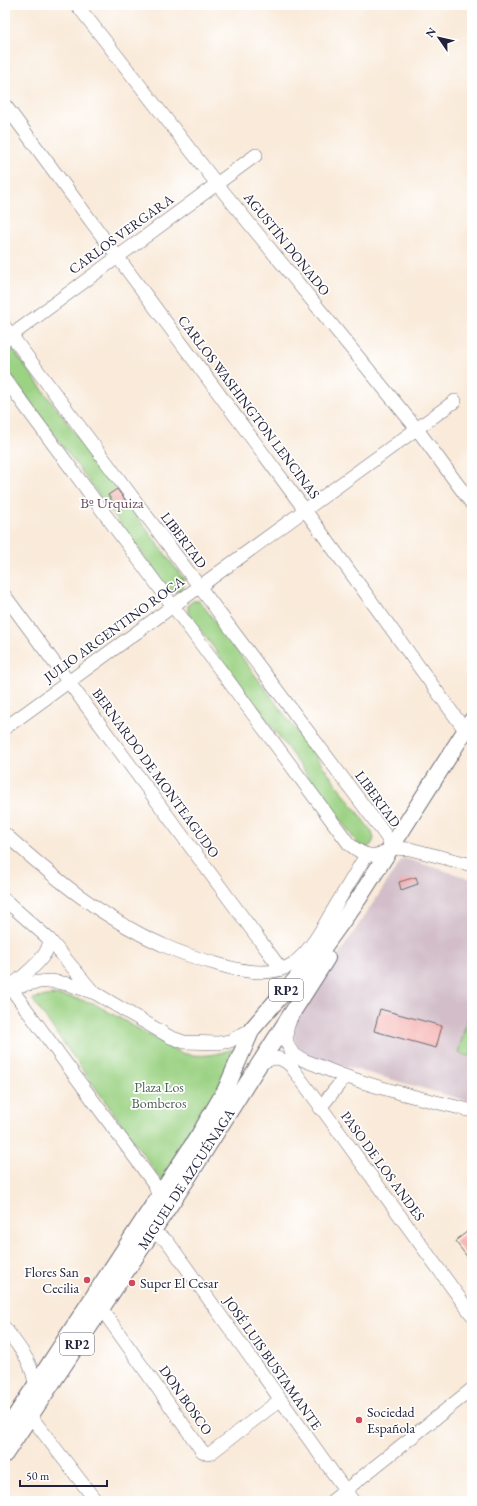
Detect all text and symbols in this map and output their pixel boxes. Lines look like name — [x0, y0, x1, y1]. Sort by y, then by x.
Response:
north arrow — [419, 18, 459, 58]
text: N — [422, 25, 439, 40]
street label: AGUSTÍN DONADO — [239, 188, 334, 299]
street label: CARLOS VERGARA — [65, 190, 177, 278]
street label: CARLOS WASHINGTON LENCINAS — [174, 312, 324, 502]
district label: Bº Urquiza — [80, 493, 144, 512]
street label: LIBERTAD — [157, 508, 211, 572]
street label: JULIO ARGENTINO ROCA — [39, 572, 188, 687]
street label: BERNARDO DE MONTEAGUDO — [89, 685, 224, 861]
street label: LIBERTAD — [351, 767, 405, 831]
road number: RP2 — [269, 979, 303, 1001]
park label: Plaza Los Bomberos — [132, 1078, 187, 1112]
street label: MIGUEL DE AZCUÉNAGA — [134, 1105, 239, 1253]
street label: PASO DE LOS ANDES — [337, 1108, 429, 1224]
place label: Flores San Cecilia — [25, 1263, 80, 1297]
place label: Super El Cesar — [140, 1274, 219, 1292]
marker: Flores San Cecilia — [82, 1275, 92, 1285]
marker: Super El Cesar — [127, 1278, 137, 1288]
street label: JOSÉ LUIS BUSTAMANTE — [219, 1292, 326, 1433]
road number: RP2 — [60, 1333, 94, 1355]
street label: DON BOSCO — [155, 1362, 217, 1439]
place label: Sociedad Española — [367, 1403, 416, 1437]
marker: Sociedad Española — [354, 1415, 364, 1425]
scale bar — [20, 1462, 107, 1488]
text: 50 m — [26, 1468, 50, 1484]

